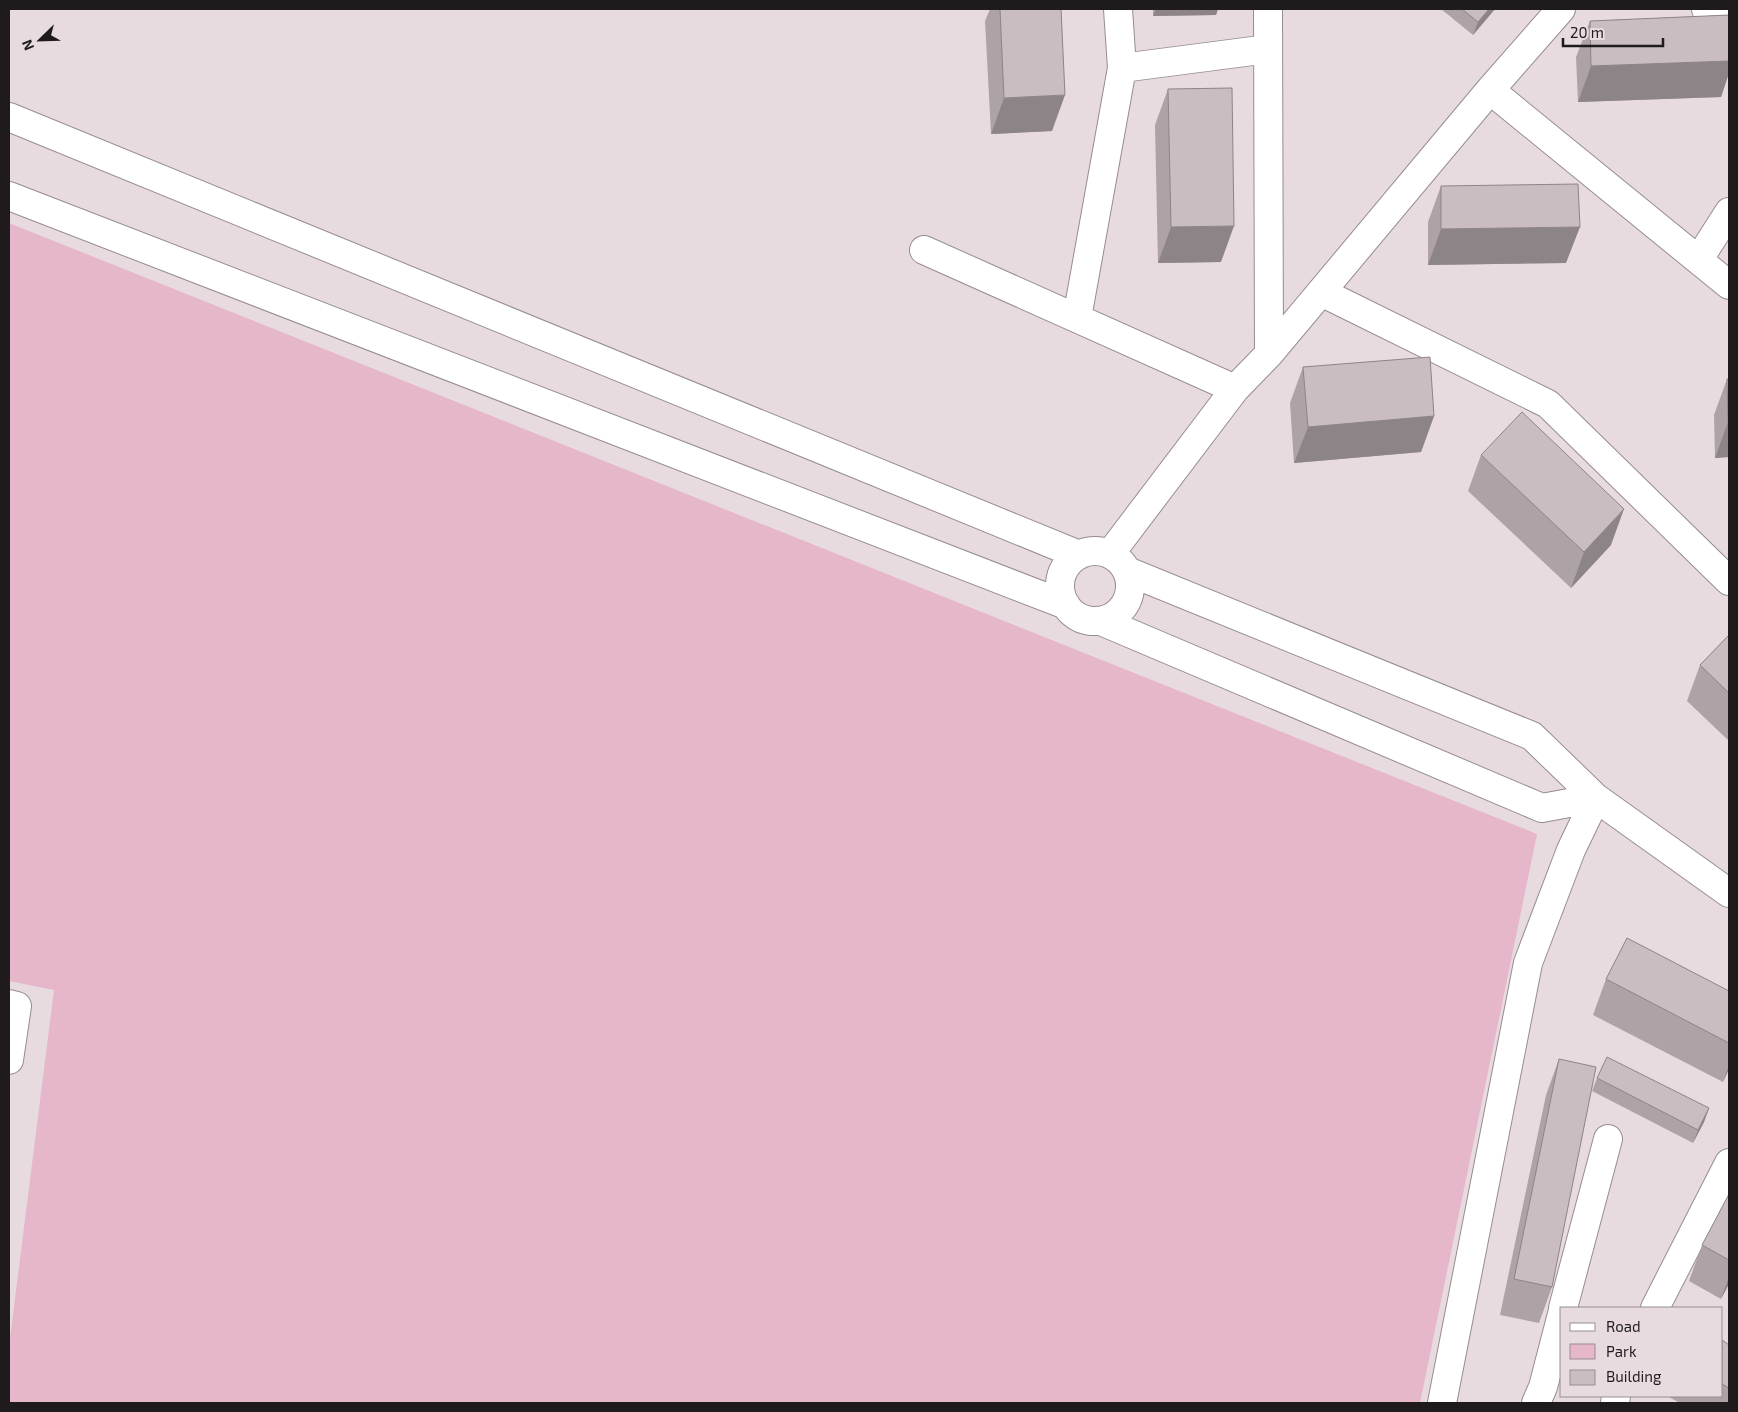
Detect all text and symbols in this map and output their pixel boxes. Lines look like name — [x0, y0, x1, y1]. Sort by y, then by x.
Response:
north arrow — [15, 15, 65, 65]
scale bar — [1563, 15, 1663, 47]
text: 20 m — [1570, 23, 1604, 41]
text: N — [18, 37, 37, 53]
legend — [1560, 1307, 1723, 1397]
text: Road — [1606, 1317, 1641, 1335]
text: Park — [1606, 1342, 1637, 1360]
text: Building — [1606, 1367, 1662, 1385]

